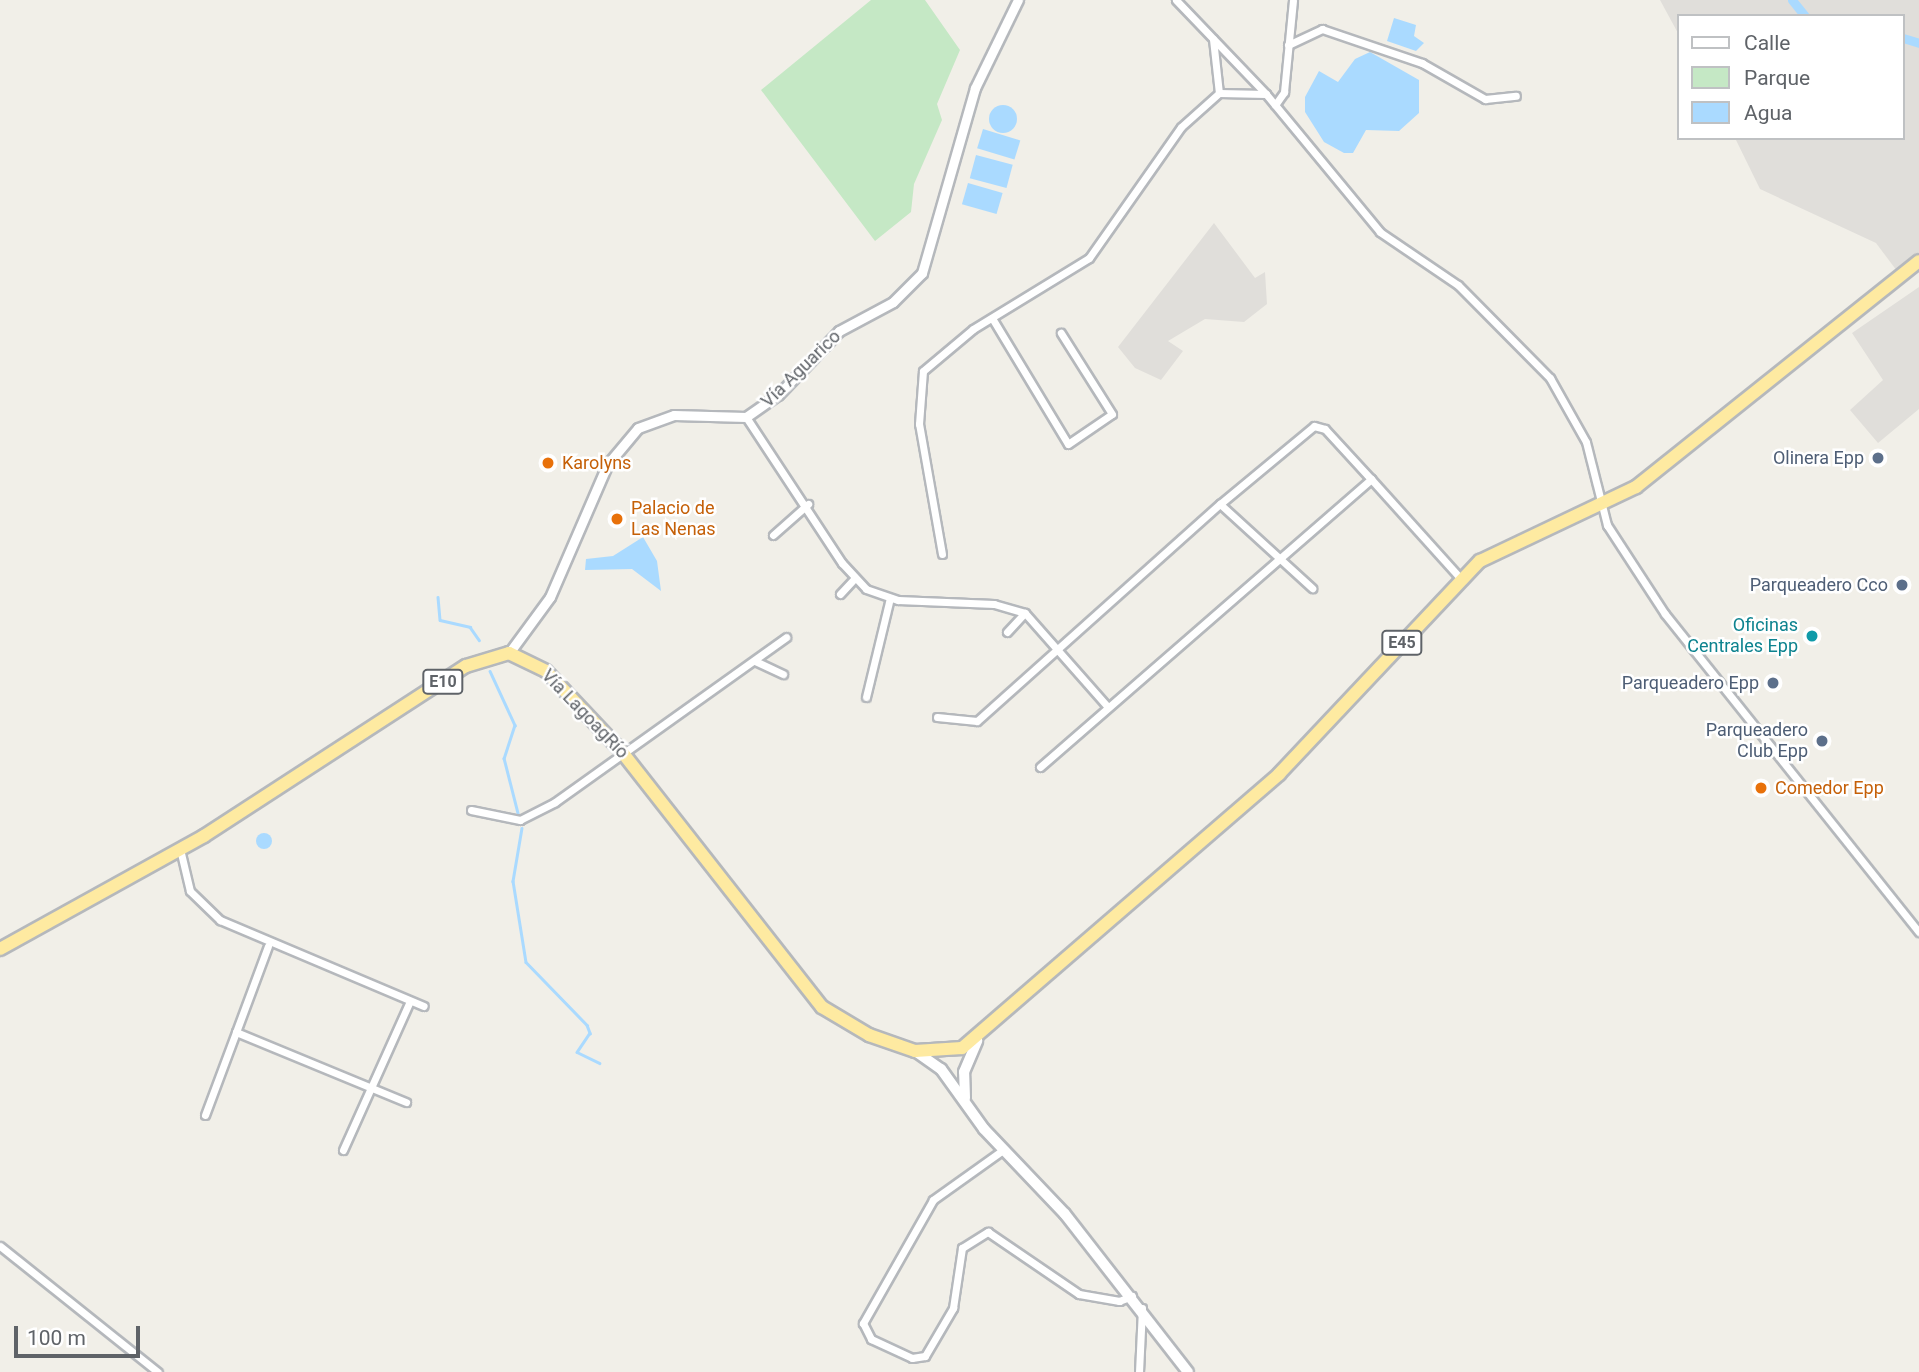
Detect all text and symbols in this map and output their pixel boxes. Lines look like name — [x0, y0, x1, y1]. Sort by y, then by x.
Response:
legend — [1678, 14, 1905, 140]
text: Calle — [1744, 31, 1790, 55]
text: Parque — [1744, 66, 1810, 90]
text: Agua — [1744, 101, 1793, 125]
street label: Vía Aguarico — [757, 326, 845, 412]
place label: Olinera Epp — [1773, 447, 1864, 469]
marker: Olinera Epp — [1870, 450, 1886, 466]
place label: Karolyns — [562, 452, 631, 474]
marker: Karolyns — [540, 455, 556, 471]
place label: Palacio de Las Nenas — [631, 498, 716, 540]
marker: Palacio de Las Nenas — [609, 511, 625, 527]
place label: Parqueadero Cco — [1750, 574, 1888, 596]
marker: Parqueadero Cco — [1894, 577, 1910, 593]
place label: Oficinas Centrales Epp — [1687, 615, 1798, 658]
marker: Oficinas Centrales Epp — [1804, 628, 1820, 644]
road number: E45 — [1381, 630, 1423, 656]
street label: Vía LagoagRío — [537, 665, 633, 763]
road number: E10 — [422, 670, 464, 694]
place label: Parqueadero Epp — [1622, 672, 1759, 694]
marker: Parqueadero Epp — [1765, 675, 1781, 691]
place label: Parqueadero Club Epp — [1706, 720, 1808, 762]
marker: Parqueadero Club Epp — [1814, 733, 1830, 749]
place label: Comedor Epp — [1775, 777, 1884, 799]
marker: Comedor Epp — [1753, 780, 1769, 796]
scale bar — [18, 1312, 144, 1356]
text: 100 m — [27, 1326, 86, 1350]

